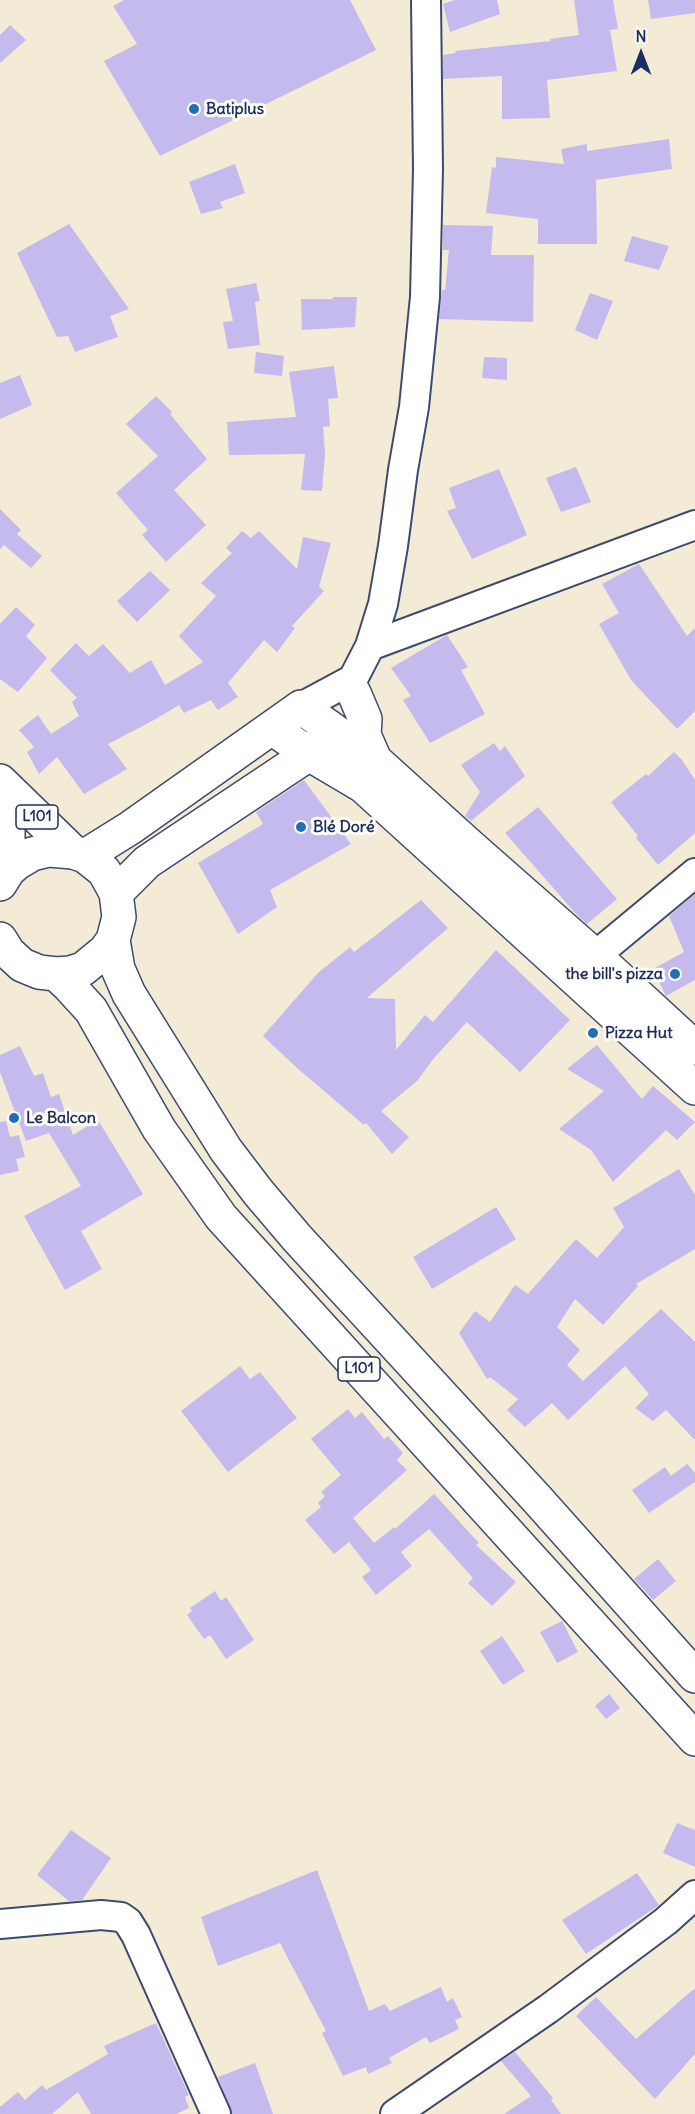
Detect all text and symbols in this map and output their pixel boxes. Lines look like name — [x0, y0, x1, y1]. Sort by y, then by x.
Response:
north arrow — [611, 24, 671, 84]
text: N — [635, 26, 647, 46]
place label: Batiplus — [206, 99, 264, 119]
marker: Batiplus — [187, 102, 201, 116]
road number: L101 — [16, 805, 58, 829]
place label: Blé Doré — [313, 817, 375, 837]
marker: Blé Doré — [294, 820, 308, 834]
place label: the bill's pizza — [565, 964, 663, 984]
marker: the bill's pizza — [668, 967, 682, 981]
place label: Pizza Hut — [605, 1023, 673, 1043]
marker: Pizza Hut — [586, 1026, 600, 1040]
place label: Le Balcon — [26, 1108, 96, 1128]
marker: Le Balcon — [7, 1111, 21, 1125]
road number: L101 — [338, 1357, 380, 1381]

